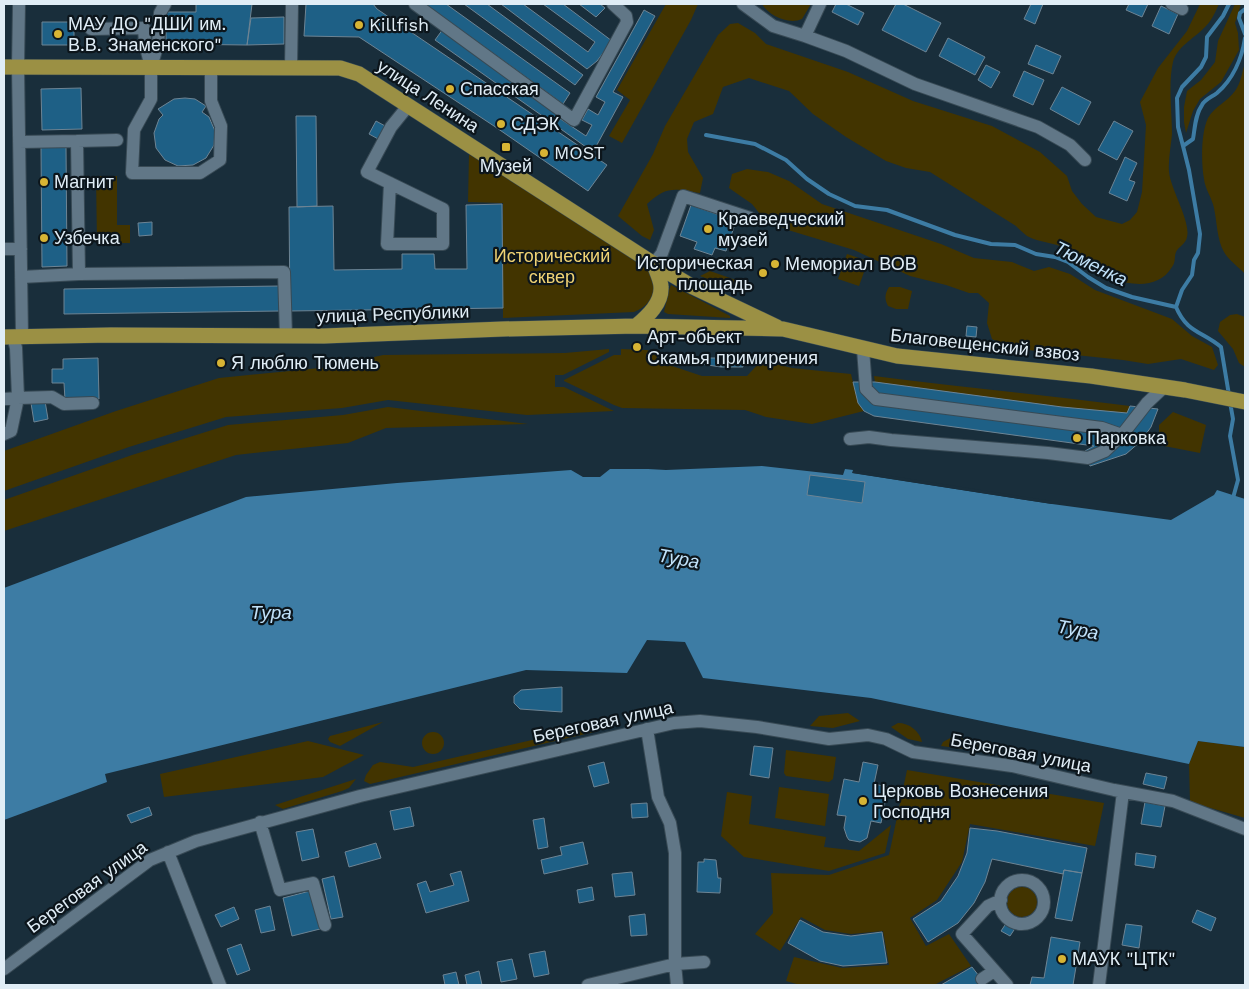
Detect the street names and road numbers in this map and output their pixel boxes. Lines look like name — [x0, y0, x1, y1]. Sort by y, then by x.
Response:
street label: улица Ленина — [373, 55, 484, 137]
street label: улица Республики — [316, 300, 470, 327]
street label: Благовещенский взвоз — [889, 324, 1081, 365]
street label: Береговая улица — [531, 696, 676, 747]
street label: Береговая улица — [949, 729, 1094, 777]
street label: Береговая улица — [23, 836, 151, 937]

